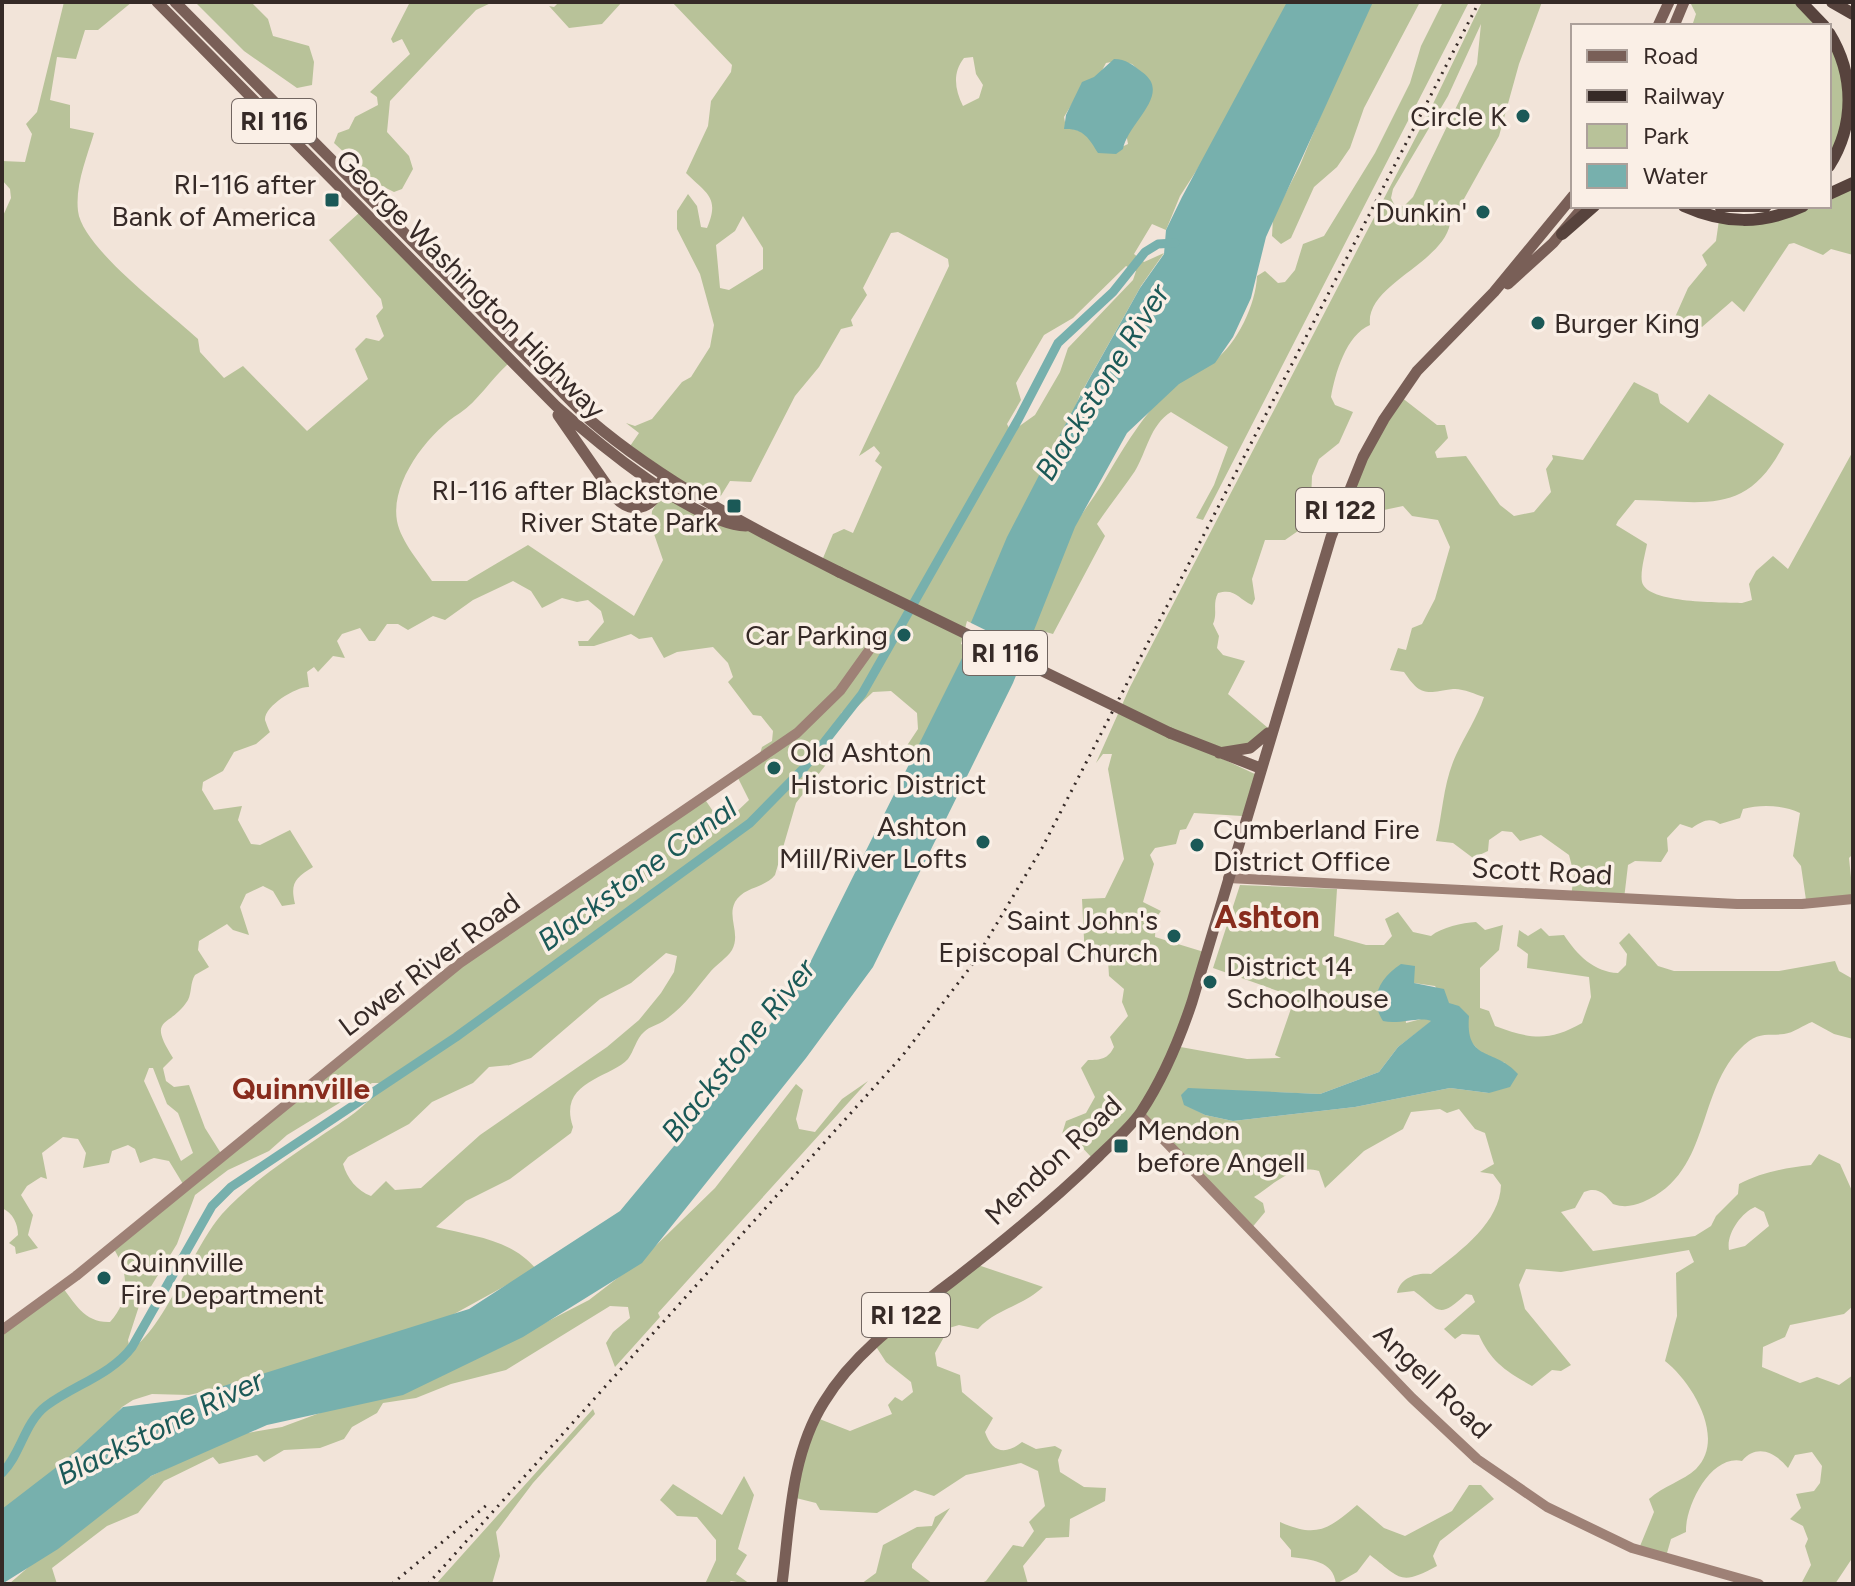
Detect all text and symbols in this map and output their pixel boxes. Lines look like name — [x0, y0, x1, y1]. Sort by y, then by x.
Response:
legend — [1571, 24, 1831, 208]
text: Road — [1643, 41, 1698, 70]
text: Railway — [1643, 81, 1725, 110]
road number: RI 116 — [232, 99, 316, 143]
place label: Circle K — [1410, 99, 1507, 133]
marker: Circle K — [1514, 107, 1532, 125]
text: Park — [1643, 121, 1689, 150]
street label: George Washington Highway — [329, 142, 613, 426]
text: Water — [1643, 161, 1708, 190]
place label: RI-116 after Bank of America — [112, 167, 317, 233]
marker: RI-116 after Bank of America — [323, 191, 341, 209]
place label: Dunkin' — [1375, 195, 1467, 229]
marker: Dunkin' — [1474, 203, 1492, 221]
water label: Blackstone River — [1027, 275, 1178, 487]
place label: Burger King — [1554, 306, 1700, 340]
marker: Burger King — [1529, 314, 1547, 332]
place label: RI-116 after Blackstone River State Park — [432, 473, 718, 539]
road number: RI 122 — [1296, 488, 1384, 532]
marker: RI-116 after Blackstone River State Park — [725, 497, 743, 515]
place label: Car Parking — [745, 618, 888, 652]
marker: Car Parking — [895, 626, 913, 644]
road number: RI 116 — [963, 631, 1047, 675]
place label: Old Ashton Historic District — [790, 735, 986, 801]
marker: Old Ashton Historic District — [765, 759, 783, 777]
water label: Blackstone Canal — [530, 789, 744, 959]
place label: Ashton Mill/River Lofts — [779, 809, 967, 875]
place label: Cumberland Fire District Office — [1213, 812, 1420, 878]
marker: Ashton Mill/River Lofts — [974, 833, 992, 851]
marker: Cumberland Fire District Office — [1188, 836, 1206, 854]
street label: Scott Road — [1471, 850, 1613, 892]
street label: Lower River Road — [332, 885, 526, 1043]
district label: Ashton — [1214, 898, 1320, 936]
place label: Saint John's Episcopal Church — [938, 903, 1158, 969]
marker: Saint John's Episcopal Church — [1165, 927, 1183, 945]
place label: District 14 Schoolhouse — [1226, 949, 1388, 1015]
water label: Blackstone River — [653, 950, 824, 1149]
marker: District 14 Schoolhouse — [1201, 973, 1219, 991]
district label: Quinnville — [232, 1070, 370, 1107]
street label: Mendon Road — [978, 1088, 1128, 1232]
place label: Mendon before Angell — [1137, 1113, 1305, 1179]
marker: Mendon before Angell — [1112, 1137, 1130, 1155]
place label: Quinnville Fire Department — [120, 1245, 324, 1311]
marker: Quinnville Fire Department — [95, 1269, 113, 1287]
road number: RI 122 — [862, 1293, 950, 1337]
street label: Angell Road — [1367, 1317, 1499, 1445]
water label: Blackstone River — [51, 1360, 271, 1493]

